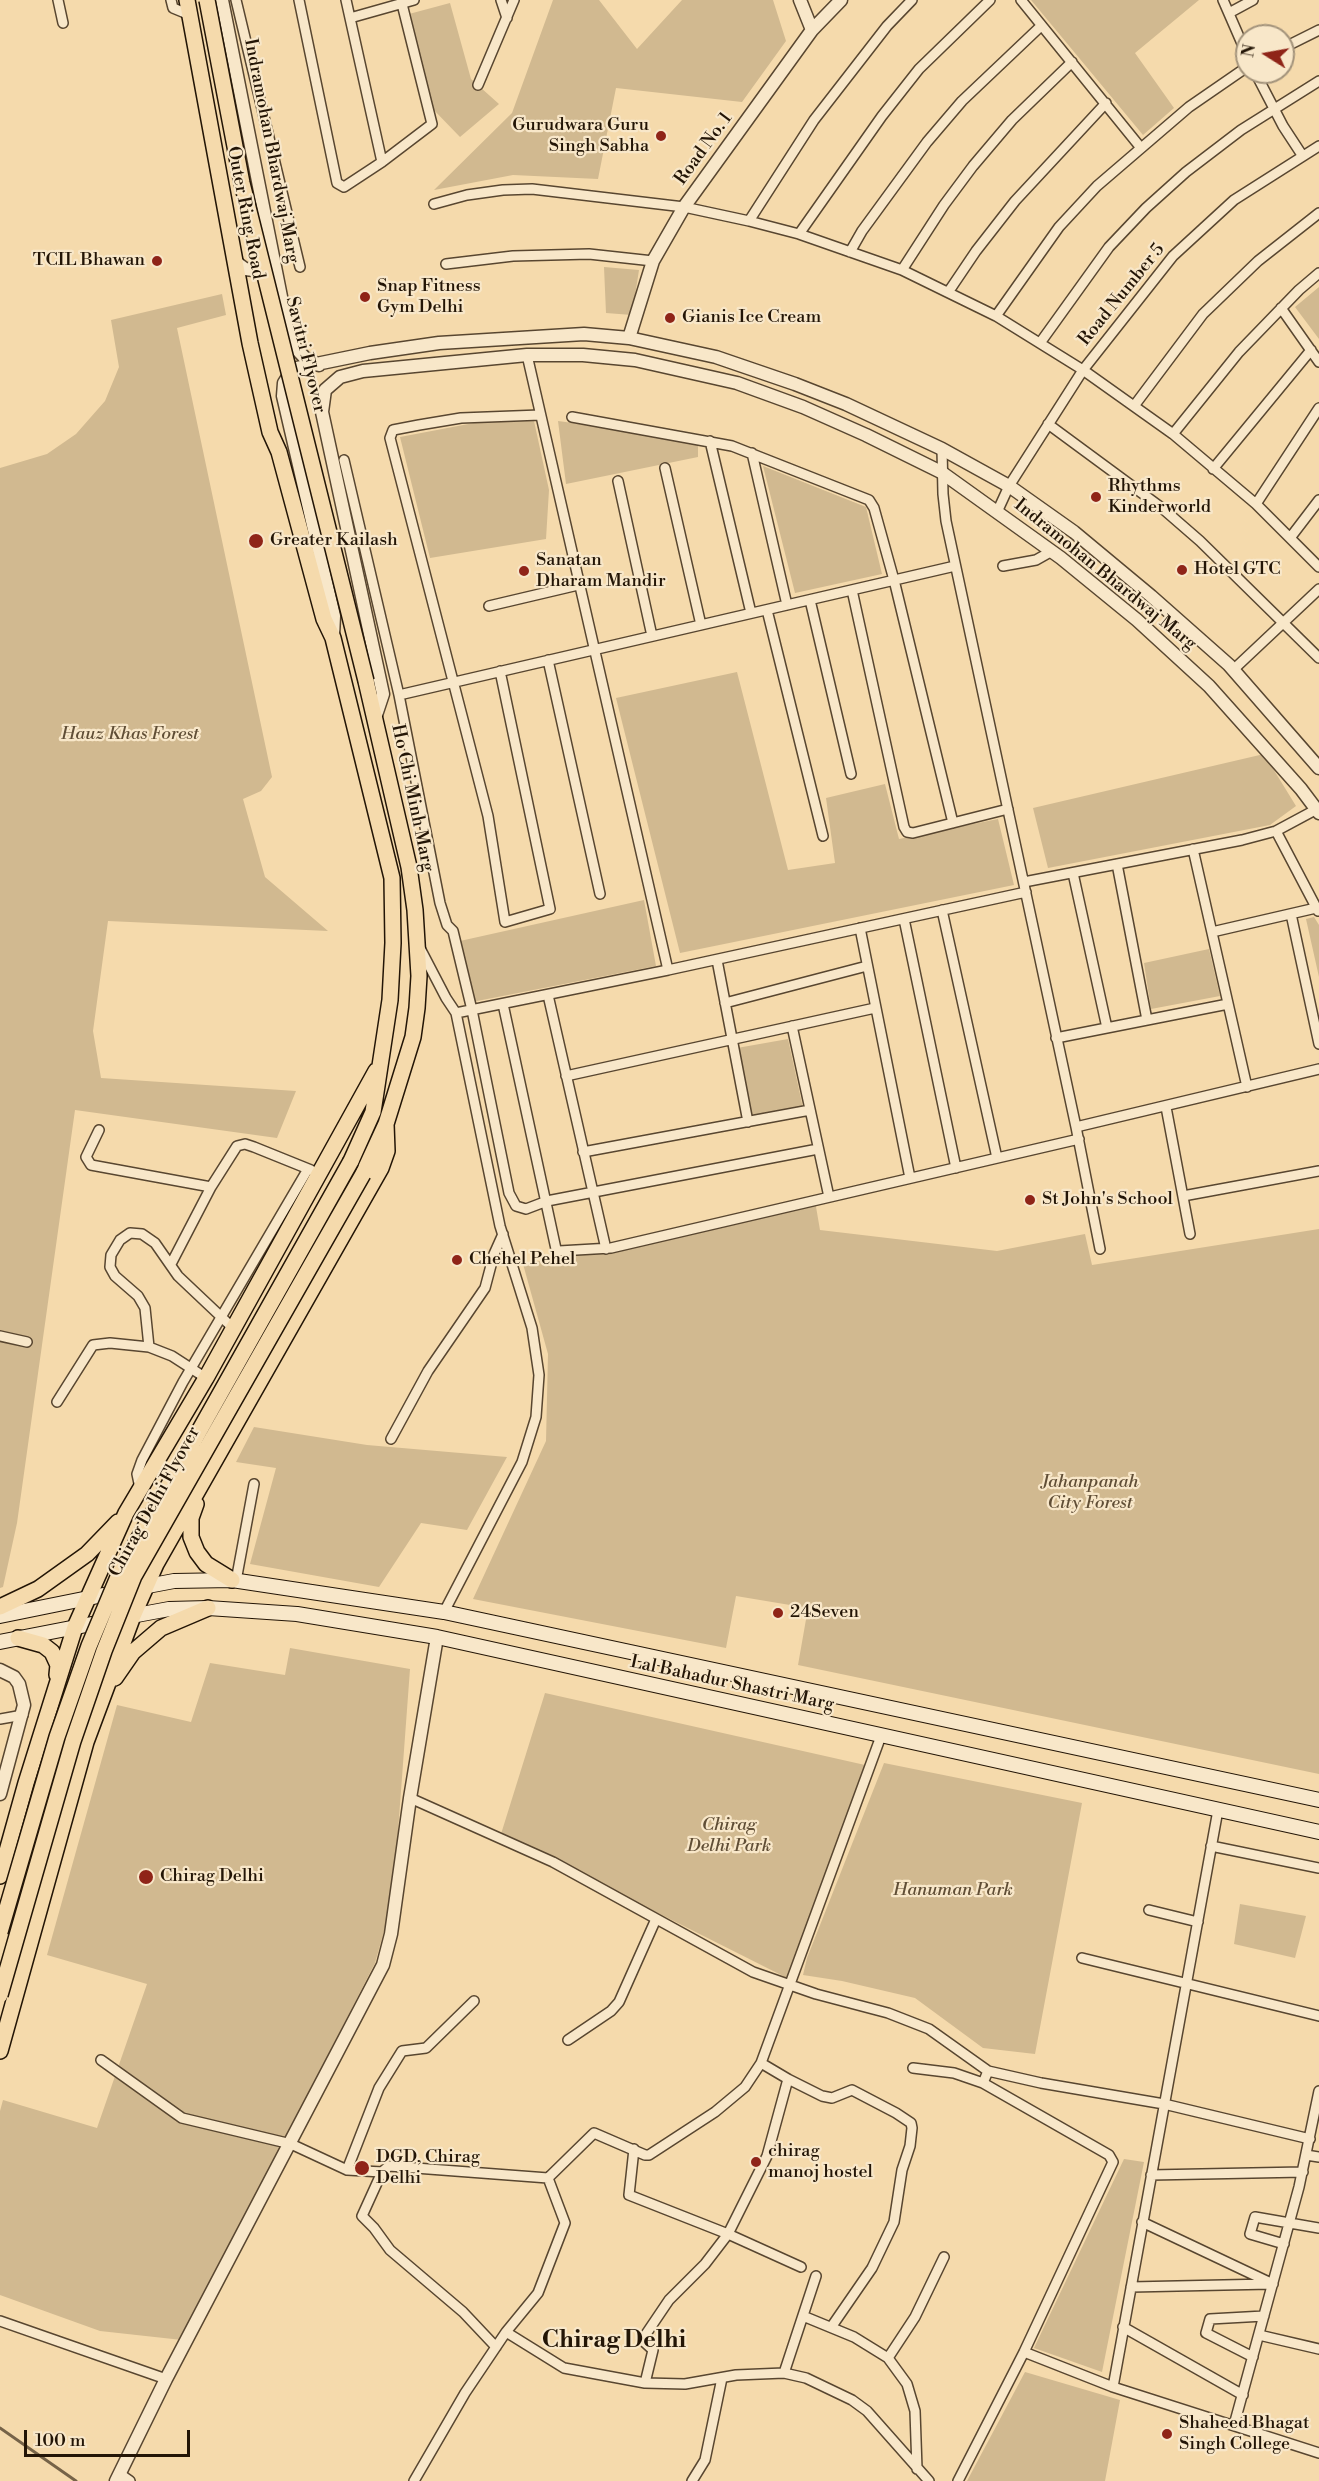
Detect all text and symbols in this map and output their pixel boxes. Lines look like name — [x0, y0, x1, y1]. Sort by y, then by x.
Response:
north arrow — [1235, 24, 1295, 84]
street label: Indramohan Bhardwaj Marg — [239, 37, 303, 265]
text: N — [1238, 43, 1260, 59]
street label: Road No. 1 — [670, 109, 738, 189]
place label: Gurudwara Guru Singh Sabha — [512, 115, 649, 158]
marker: Gurudwara Guru Singh Sabha — [654, 129, 668, 143]
street label: Outer Ring Road — [222, 145, 268, 281]
street label: Road Number 5 — [1074, 239, 1170, 351]
place label: TCIL Bhawan — [33, 250, 145, 272]
marker: TCIL Bhawan — [150, 254, 164, 268]
place label: Snap Fitness Gym Delhi — [377, 276, 481, 318]
marker: Snap Fitness Gym Delhi — [358, 290, 372, 304]
street label: Savitri Flyover — [280, 295, 330, 415]
place label: Gianis Ice Cream — [682, 307, 821, 329]
marker: Gianis Ice Cream — [663, 311, 677, 325]
place label: Rhythms Kinderworld — [1108, 476, 1211, 518]
marker: Rhythms Kinderworld — [1089, 490, 1103, 504]
street label: Indramohan Bhardwaj Marg — [1009, 495, 1201, 655]
place label: Greater Kailash — [270, 530, 398, 552]
marker: Greater Kailash — [247, 532, 265, 550]
place label: Sanatan Dharam Mandir — [536, 550, 666, 592]
place label: Hotel GTC — [1194, 559, 1281, 581]
marker: Hotel GTC — [1175, 563, 1189, 577]
marker: Sanatan Dharam Mandir — [517, 564, 531, 578]
street label: Ho Chi Minh Marg — [386, 722, 438, 874]
park label: Hauz Khas Forest — [61, 724, 199, 746]
place label: St John's School — [1042, 1189, 1173, 1211]
marker: St John's School — [1023, 1193, 1037, 1207]
place label: Chehel Pehel — [469, 1249, 575, 1271]
marker: Chehel Pehel — [450, 1253, 464, 1267]
street label: Chirag Delhi Flyover — [105, 1423, 205, 1581]
park label: Jahanpanah City Forest — [1042, 1472, 1138, 1514]
place label: 24Seven — [790, 1602, 859, 1624]
marker: 24Seven — [771, 1606, 785, 1620]
street label: Lal Bahadur Shastri Marg — [628, 1652, 836, 1716]
park label: Chirag Delhi Park — [687, 1815, 771, 1858]
place label: Chirag Delhi — [160, 1866, 264, 1888]
marker: Chirag Delhi — [137, 1868, 155, 1886]
park label: Hanuman Park — [893, 1880, 1013, 1902]
place label: chirag manoj hostel — [768, 2141, 873, 2184]
place label: DGD, Chirag Delhi — [376, 2147, 480, 2190]
marker: chirag manoj hostel — [749, 2155, 763, 2169]
marker: DGD, Chirag Delhi — [353, 2159, 371, 2177]
district label: Chirag Delhi — [542, 2327, 686, 2355]
place label: Shaheed Bhagat Singh College — [1179, 2413, 1309, 2456]
scale bar — [27, 2418, 194, 2456]
marker: Shaheed Bhagat Singh College — [1160, 2427, 1174, 2441]
text: 100 m — [35, 2429, 86, 2452]

